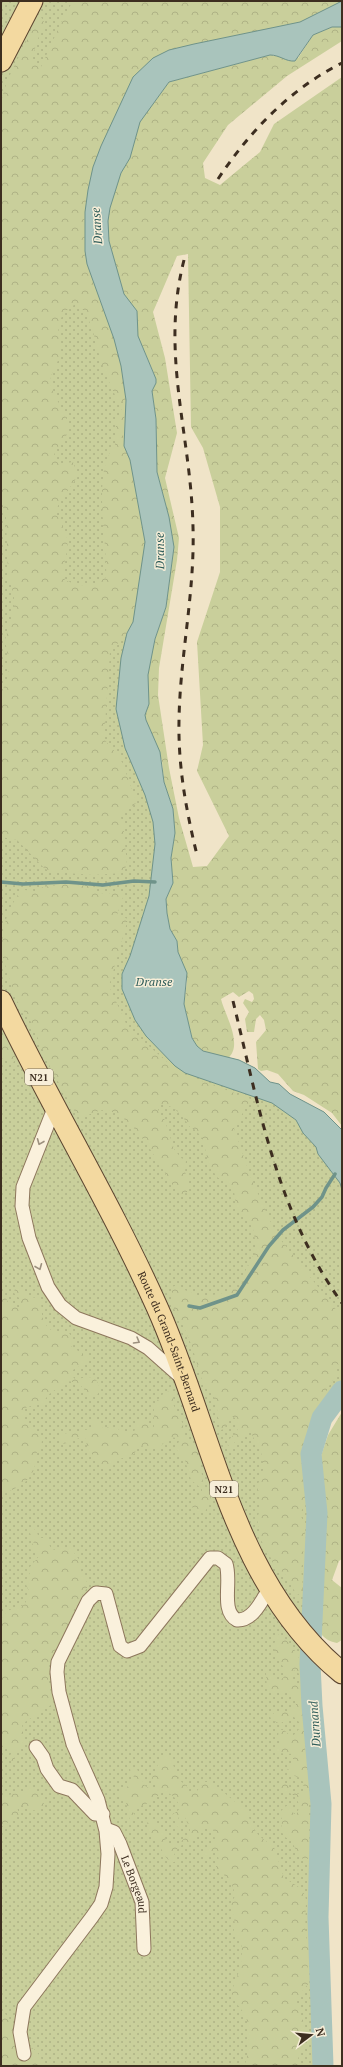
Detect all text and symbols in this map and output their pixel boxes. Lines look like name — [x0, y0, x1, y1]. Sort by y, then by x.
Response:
water label: Dranse — [88, 207, 105, 246]
water label: Dranse — [152, 532, 167, 571]
water label: Dranse — [135, 974, 173, 989]
road number: N21 — [25, 1069, 53, 1085]
one-way arrow — [37, 1139, 45, 1146]
one-way arrow — [35, 1263, 43, 1270]
street label: Route du Grand-Saint-Bernard — [134, 1269, 203, 1413]
one-way arrow — [133, 1337, 140, 1344]
road number: N21 — [210, 1481, 238, 1497]
water label: Durnand — [305, 1700, 324, 1748]
street label: Le Borgeaud — [118, 1853, 149, 1914]
north arrow — [291, 2015, 331, 2055]
text: N — [313, 2026, 329, 2039]

